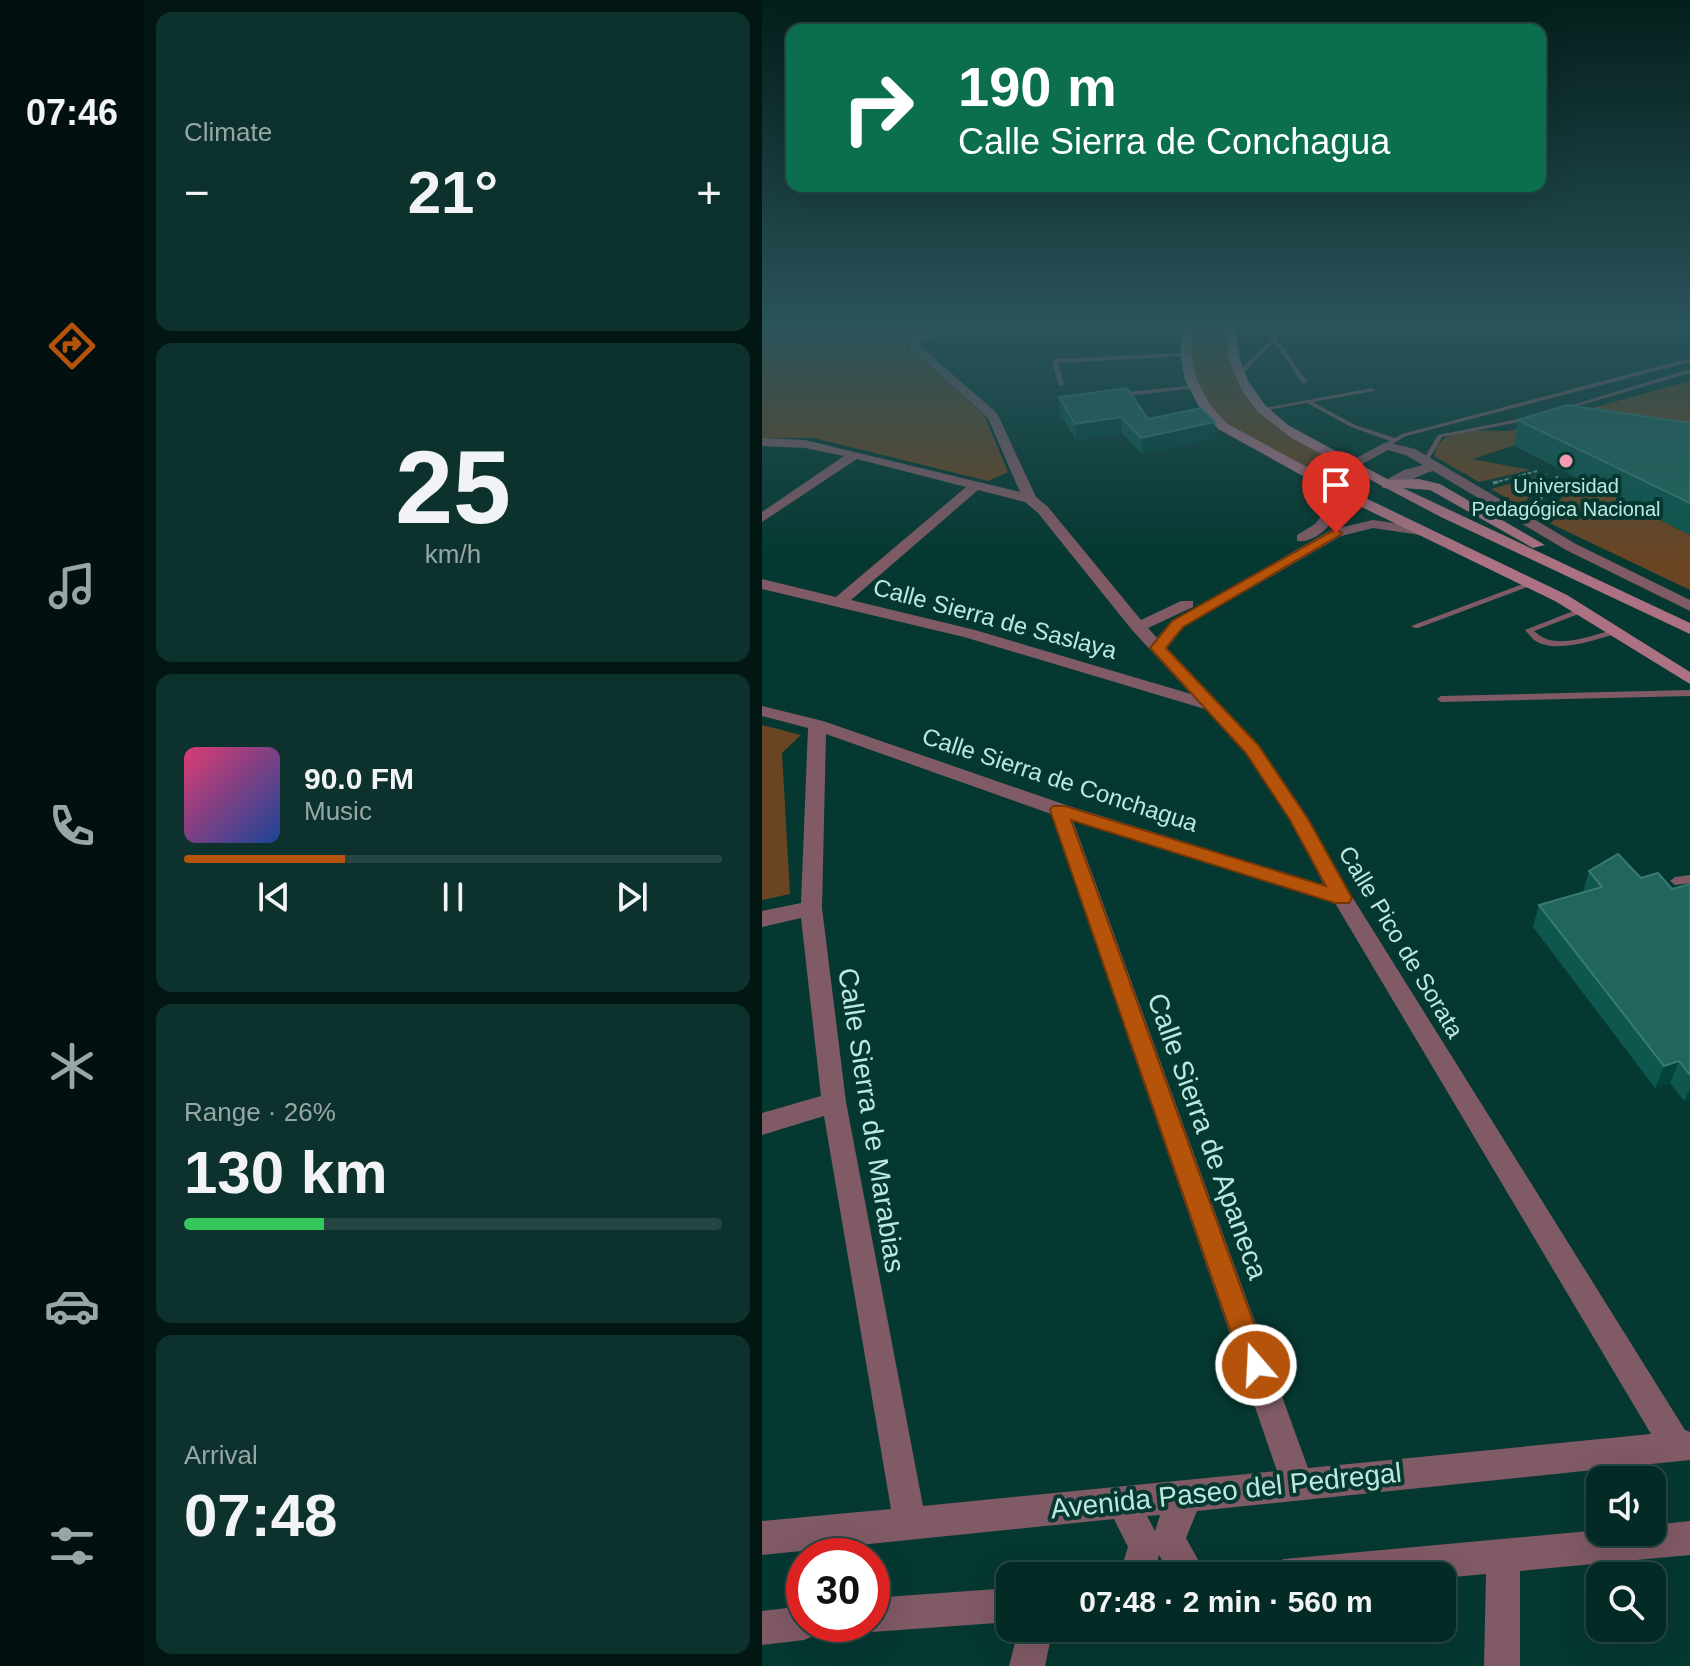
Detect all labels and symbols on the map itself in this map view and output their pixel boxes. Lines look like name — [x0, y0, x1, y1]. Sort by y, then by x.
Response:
pin — [1302, 451, 1370, 533]
marker: Universidad Pedagógica Nacional — [1557, 452, 1575, 470]
place label: Universidad Pedagógica Nacional — [1471, 475, 1661, 520]
street label: Calle Sierra de Saslaya — [871, 573, 1120, 664]
street label: Calle Sierra de Conchagua — [919, 722, 1202, 837]
street label: Calle Pico de Sorata — [1334, 841, 1470, 1043]
street label: Calle Sierra de Marabias — [832, 965, 911, 1275]
street label: Calle Sierra de Apaneca — [1141, 989, 1274, 1284]
position arrow — [1214, 1323, 1298, 1407]
street label: Avenida Paseo del Pedregal — [1049, 1457, 1403, 1524]
speed limit sign: 30 — [786, 1538, 890, 1642]

